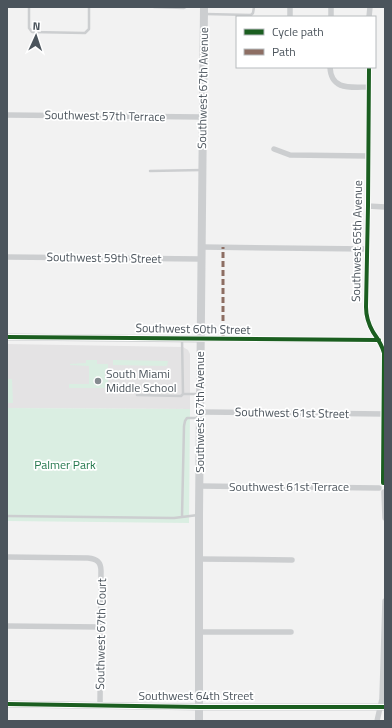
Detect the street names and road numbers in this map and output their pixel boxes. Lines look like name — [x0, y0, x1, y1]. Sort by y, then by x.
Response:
street label: Southwest 67th Avenue — [192, 27, 213, 149]
street label: Southwest 57th Terrace — [44, 105, 166, 126]
street label: Southwest 65th Avenue — [346, 180, 367, 302]
street label: Southwest 59th Street — [46, 247, 162, 268]
street label: Southwest 60th Street — [135, 318, 251, 339]
street label: Southwest 67th Avenue — [190, 351, 209, 473]
street label: Southwest 61st Street — [235, 402, 350, 423]
street label: Southwest 61st Terrace — [229, 477, 349, 496]
street label: Southwest 67th Court — [90, 577, 111, 690]
street label: Southwest 64th Street — [138, 686, 254, 705]

